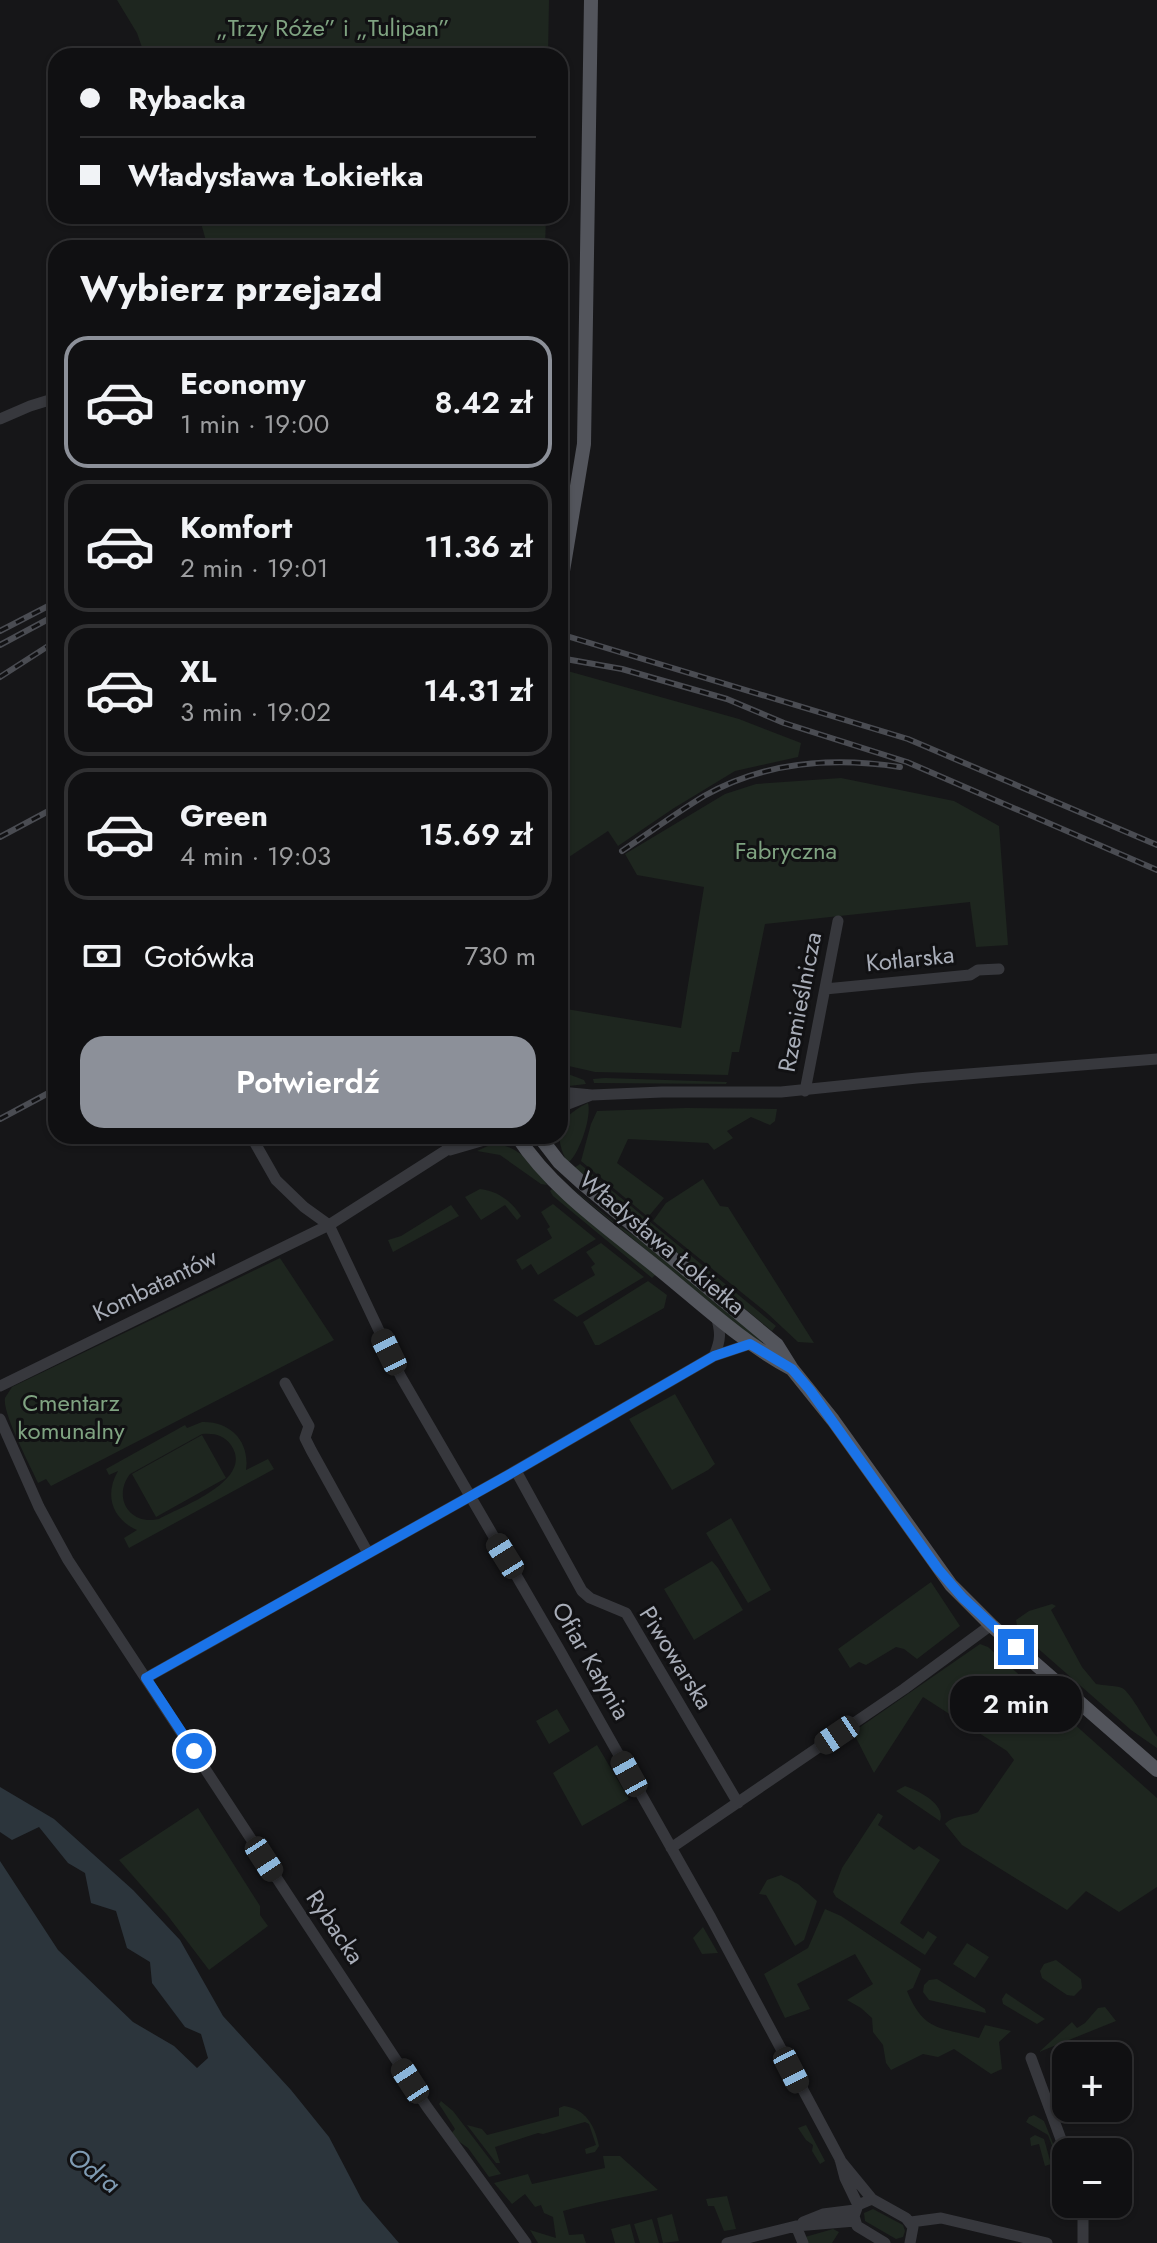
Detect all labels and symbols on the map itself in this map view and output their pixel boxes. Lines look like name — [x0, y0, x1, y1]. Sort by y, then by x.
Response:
park label: „Trzy Róże” i „Tulipan” — [216, 10, 450, 45]
park label: Fabryczna — [735, 833, 837, 868]
street label: Rzemieślnicza — [769, 929, 830, 1075]
street label: Kotlarska — [864, 936, 956, 981]
street label: Władysława Łokietka — [572, 1162, 753, 1323]
street label: Kombatantów — [87, 1239, 224, 1330]
car — [368, 1325, 410, 1379]
park label: Cmentarz komunalny — [17, 1385, 125, 1448]
car — [482, 1529, 528, 1583]
street label: Ofiar Katynia — [544, 1595, 639, 1726]
street label: Piwowarska — [631, 1599, 722, 1716]
route end — [998, 1629, 1034, 1665]
callout: 2 min — [950, 1675, 1082, 1731]
car — [810, 1712, 864, 1758]
route start — [176, 1733, 212, 1769]
car — [607, 1747, 651, 1801]
car — [241, 1832, 287, 1886]
street label: Rybacka — [298, 1883, 373, 1971]
car — [769, 2043, 813, 2097]
car — [387, 2054, 433, 2108]
water label: Odra — [60, 2138, 129, 2203]

